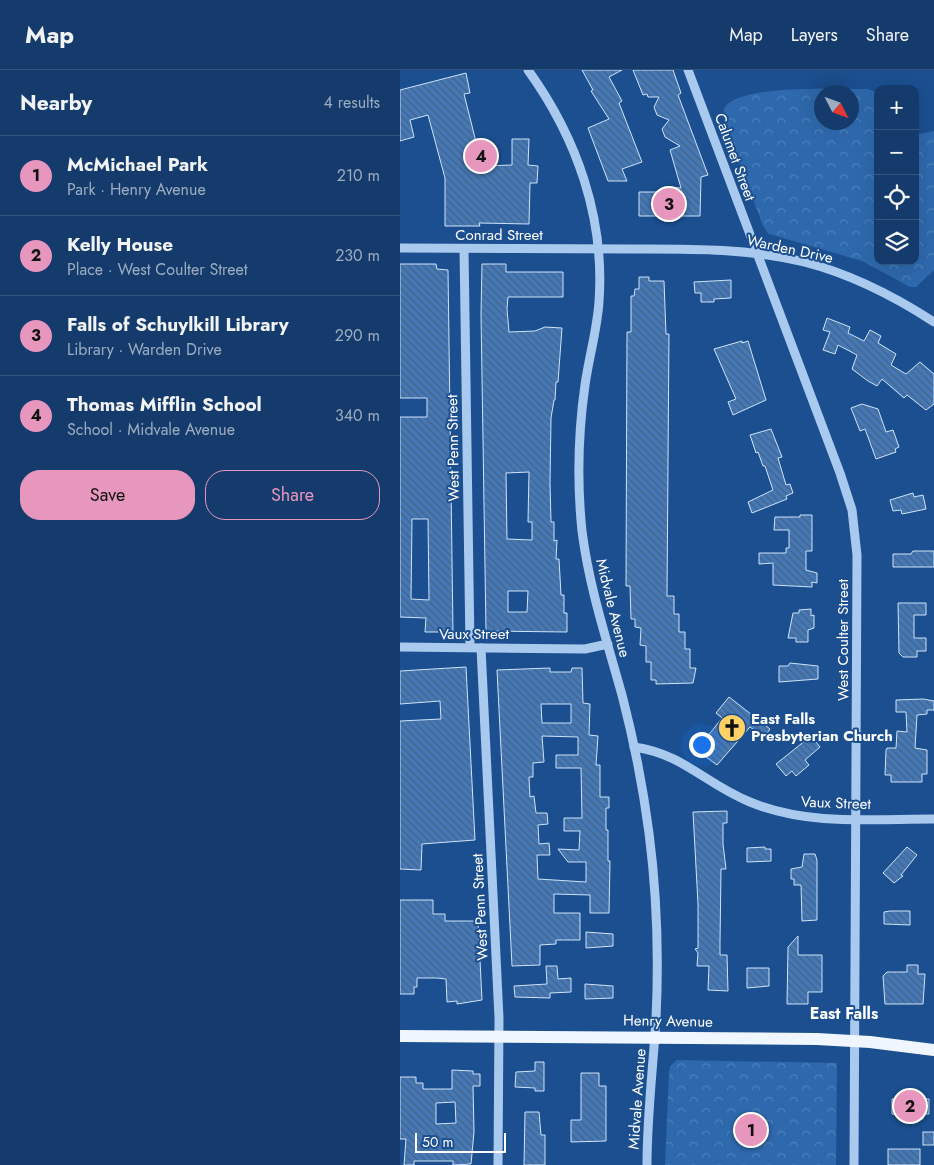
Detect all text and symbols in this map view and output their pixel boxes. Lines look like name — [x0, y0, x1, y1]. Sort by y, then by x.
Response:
text: Map — [25, 17, 74, 52]
text: Map — [729, 22, 763, 48]
text: Layers — [791, 22, 838, 48]
text: Share — [866, 22, 909, 48]
north arrow — [814, 85, 859, 130]
map controls — [874, 85, 919, 265]
button: + — [874, 85, 919, 130]
text: Nearby — [20, 88, 92, 118]
text: 4 results — [324, 91, 380, 114]
street label: Calumet Street — [709, 110, 761, 204]
button: − — [874, 130, 919, 175]
pin: 4 — [465, 137, 497, 175]
text: McMichael Park — [67, 151, 208, 178]
text: 1 — [32, 164, 40, 187]
text: 210 m — [337, 164, 380, 187]
button: locate — [874, 175, 919, 220]
text: Park · Henry Avenue — [67, 178, 206, 201]
pin: 3 — [653, 185, 685, 223]
button: layers — [874, 220, 919, 265]
street label: Conrad Street — [455, 224, 543, 246]
street label: Warden Drive — [745, 229, 835, 269]
text: Kelly House — [67, 231, 173, 258]
text: 2 — [31, 244, 41, 267]
text: 230 m — [335, 244, 380, 267]
text: Place · West Coulter Street — [67, 258, 248, 281]
text: Falls of Schuylkill Library — [67, 311, 289, 338]
text: 3 — [31, 324, 41, 347]
text: 290 m — [335, 324, 380, 347]
text: Library · Warden Drive — [67, 338, 222, 361]
text: Thomas Mifflin School — [67, 391, 262, 418]
street label: West Penn Street — [441, 394, 465, 502]
text: 4 — [30, 404, 42, 427]
text: 340 m — [335, 404, 380, 427]
text: School · Midvale Avenue — [67, 418, 235, 441]
button: Save — [20, 470, 195, 520]
button: Share — [205, 470, 380, 520]
street label: Midvale Avenue — [590, 556, 636, 660]
street label: West Coulter Street — [832, 579, 854, 701]
street label: Vaux Street — [439, 623, 509, 645]
place label: East Falls Presbyterian Church — [751, 708, 893, 747]
church icon: East Falls Presbyterian Church — [717, 713, 747, 743]
your location — [689, 732, 715, 758]
street label: Vaux Street — [801, 791, 872, 815]
street label: West Penn Street — [466, 853, 494, 961]
district label: East Falls — [810, 1002, 878, 1025]
street label: Henry Avenue — [623, 1009, 713, 1033]
street label: Midvale Avenue — [623, 1048, 652, 1150]
pin: 2 — [894, 1087, 926, 1125]
pin: 1 — [735, 1111, 767, 1149]
scale bar — [415, 1130, 506, 1153]
text: 50 m — [422, 1132, 453, 1152]

